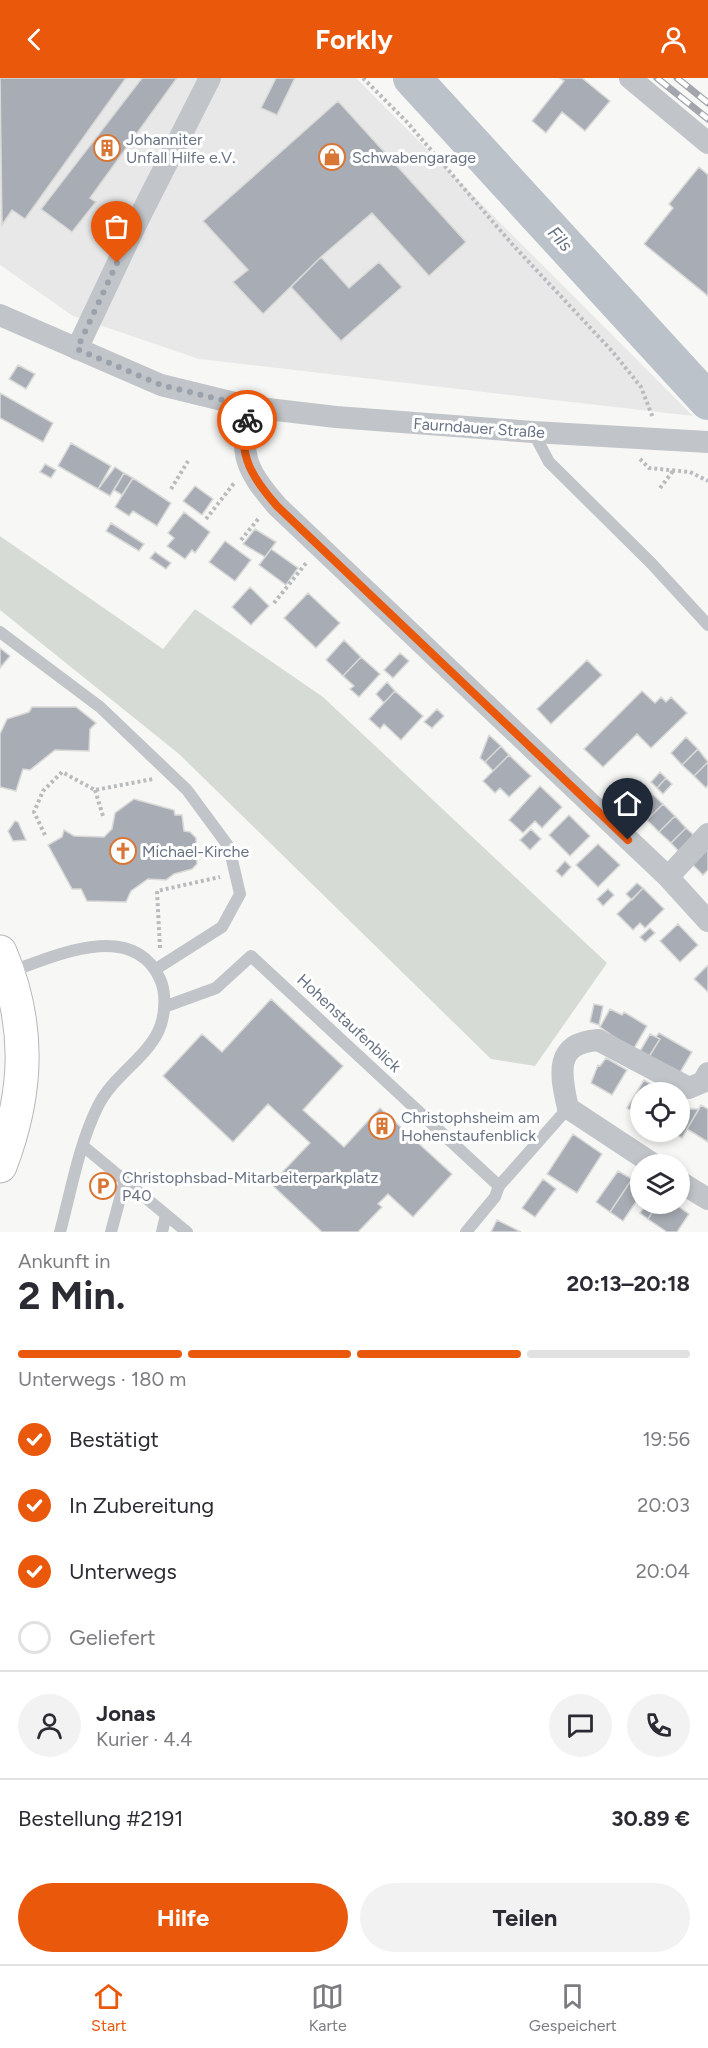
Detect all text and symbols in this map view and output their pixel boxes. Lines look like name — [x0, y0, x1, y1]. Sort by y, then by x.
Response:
icon: back — [18, 23, 51, 56]
text: Forkly — [315, 23, 393, 56]
icon: person — [657, 23, 690, 56]
place label: Johanniter Unfall Hilfe e.V. — [126, 130, 236, 167]
building icon: Johanniter Unfall Hilfe e.V. — [92, 133, 122, 163]
shop icon: Schwabengarage — [317, 142, 347, 172]
place label: Schwabengarage — [352, 148, 476, 167]
pin — [91, 201, 142, 263]
icon: bag — [100, 210, 133, 243]
water label: Fils — [543, 222, 577, 257]
courier — [217, 390, 277, 450]
icon: bike — [231, 404, 264, 437]
street label: Faurndauer Straße — [413, 414, 546, 442]
pin — [602, 778, 653, 840]
icon: home — [611, 787, 644, 820]
church icon: Michael-Kirche — [108, 836, 138, 866]
place label: Michael-Kirche — [142, 842, 249, 861]
street label: Hohenstaufenblick — [293, 970, 405, 1076]
map controls — [630, 1082, 690, 1214]
button: locate — [630, 1082, 690, 1142]
place label: Christophsheim am Hohenstaufenblick — [401, 1108, 540, 1145]
building icon: Christophsheim am Hohenstaufenblick — [367, 1111, 397, 1141]
button: layers — [630, 1154, 690, 1214]
place label: Christophsbad-Mitarbeiterparkplatz P40 — [122, 1168, 379, 1205]
parking icon: Christophsbad-Mitarbeiterparkplatz P40 — [88, 1171, 118, 1201]
text: Ankunft in — [18, 1249, 110, 1273]
text: 20:13–20:18 — [566, 1270, 690, 1297]
text: 2 Min. — [18, 1272, 125, 1319]
text: Unterwegs · 180 m — [18, 1367, 186, 1391]
icon: check — [18, 1423, 51, 1456]
text: Bestätigt — [69, 1426, 159, 1453]
text: 19:56 — [643, 1427, 690, 1451]
icon: check — [18, 1489, 51, 1522]
text: In Zubereitung — [69, 1492, 214, 1519]
text: 20:03 — [637, 1493, 690, 1517]
icon: check — [18, 1555, 51, 1588]
text: Unterwegs — [69, 1558, 177, 1585]
text: 20:04 — [636, 1559, 690, 1583]
text: Geliefert — [69, 1624, 156, 1651]
button: person — [18, 1694, 81, 1757]
button: chat — [549, 1694, 612, 1757]
button: phone — [627, 1694, 690, 1757]
text: Jonas — [96, 1700, 155, 1727]
text: Kurier · 4.4 — [96, 1727, 192, 1751]
text: Bestellung #2191 — [18, 1805, 183, 1832]
text: 30.89 € — [611, 1805, 690, 1832]
button: Hilfe — [18, 1883, 348, 1952]
button: Teilen — [360, 1883, 690, 1952]
tab: Start — [91, 1980, 127, 2035]
tab: Karte — [309, 1980, 347, 2035]
tab: Gespeichert — [529, 1980, 617, 2035]

